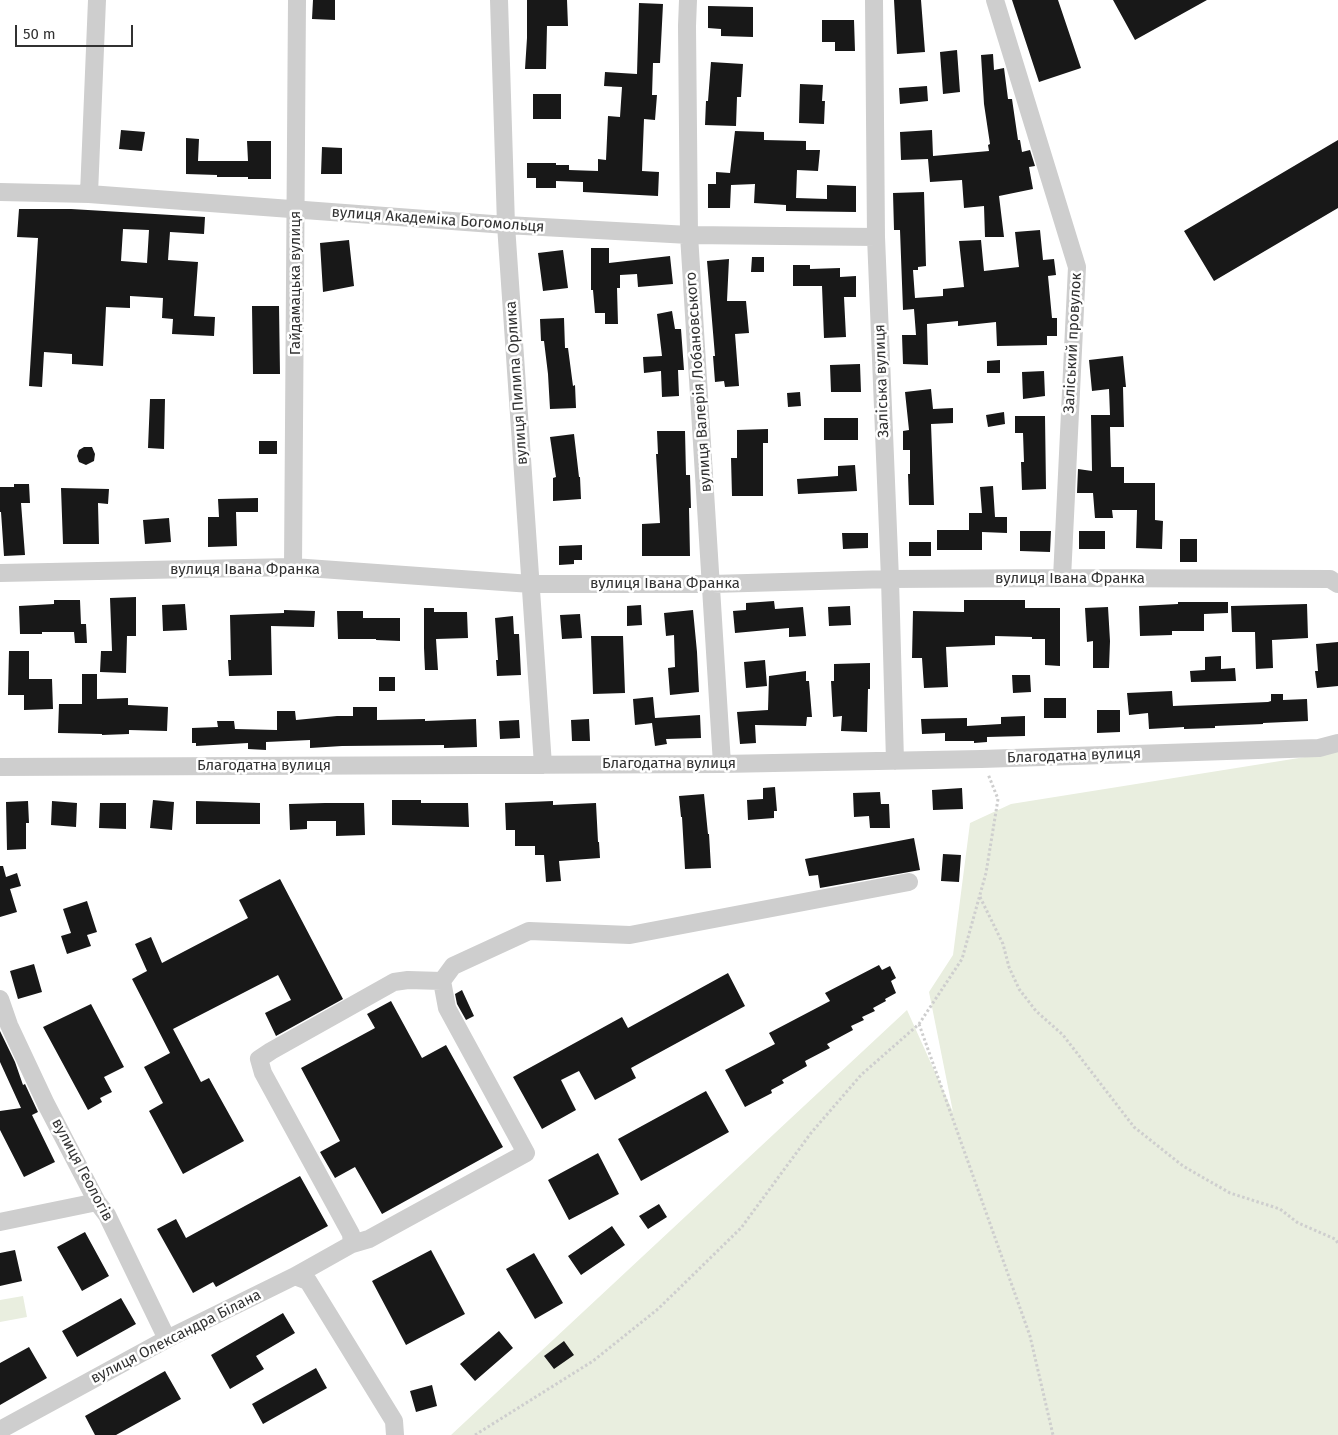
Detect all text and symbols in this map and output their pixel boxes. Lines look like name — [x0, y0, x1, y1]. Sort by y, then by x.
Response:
scale bar — [18, 15, 135, 47]
text: 50 m — [23, 25, 56, 43]
street label: вулиця Академіка Богомольця — [331, 204, 545, 236]
street label: Гайдамацька вулиця — [287, 211, 305, 355]
street label: вулиця Валерія Лобановського — [682, 271, 716, 493]
street label: Заліський провулок — [1060, 272, 1086, 414]
street label: вулиця Пилипа Орлика — [502, 300, 532, 466]
street label: Заліська вулиця — [871, 324, 893, 438]
street label: вулиця Івана Франка — [170, 561, 320, 579]
street label: вулиця Івана Франка — [995, 570, 1145, 588]
street label: вулиця Івана Франка — [590, 575, 740, 593]
street label: Благодатна вулиця — [1007, 745, 1141, 767]
street label: Благодатна вулиця — [602, 755, 736, 773]
street label: Благодатна вулиця — [197, 757, 331, 775]
street label: вулиця Геологів — [47, 1116, 117, 1224]
street label: вулиця Олександра Білана — [88, 1286, 264, 1388]

